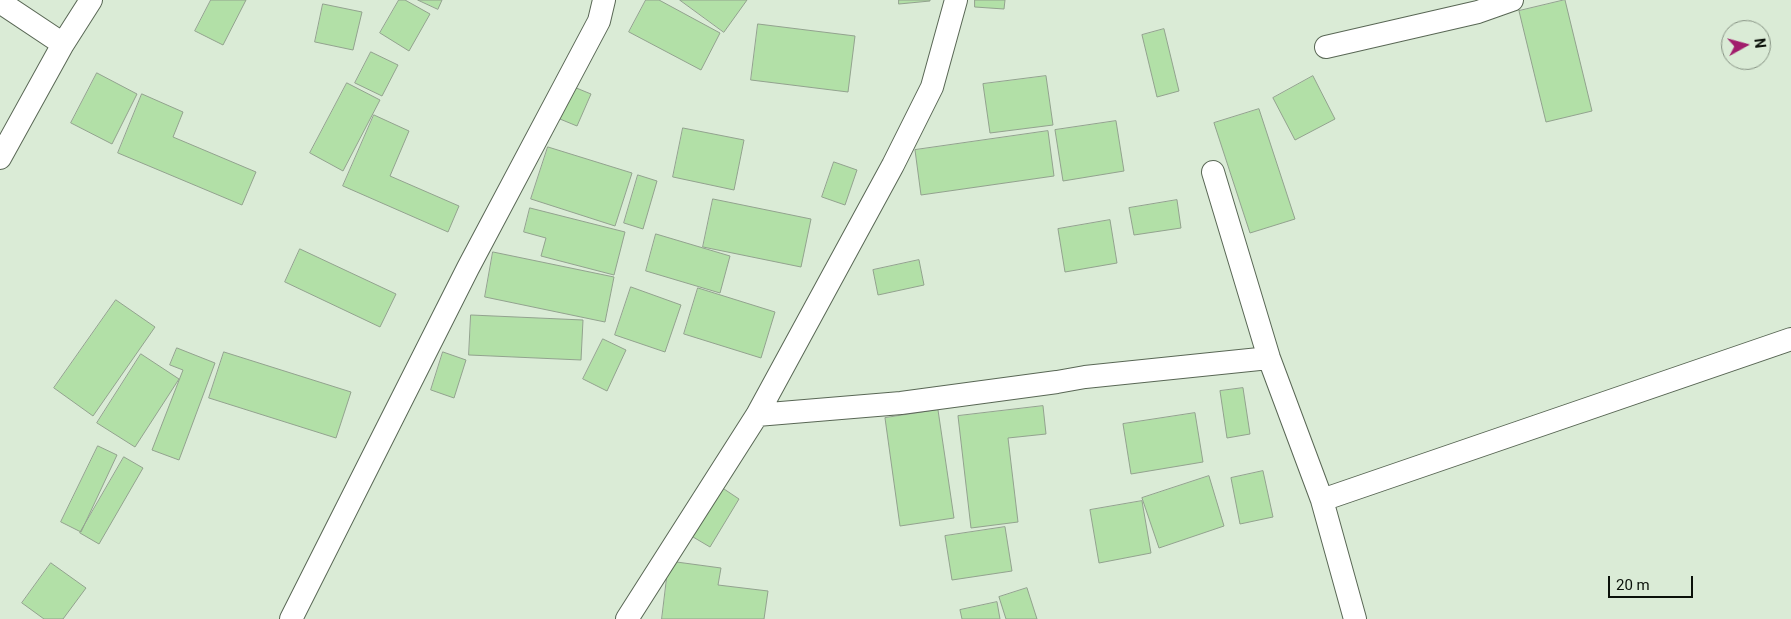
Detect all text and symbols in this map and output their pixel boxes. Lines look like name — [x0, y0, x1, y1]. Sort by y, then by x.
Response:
north arrow — [1721, 20, 1771, 70]
text: N — [1751, 37, 1768, 49]
scale bar — [1611, 566, 1696, 598]
text: 20 m — [1616, 576, 1650, 594]

